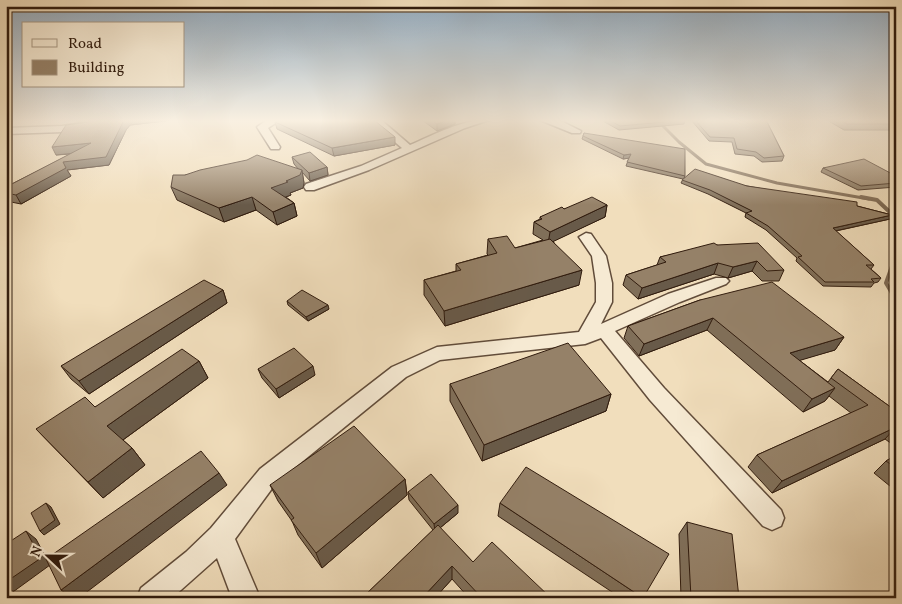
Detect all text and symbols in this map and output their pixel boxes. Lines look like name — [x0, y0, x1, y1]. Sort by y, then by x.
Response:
legend — [22, 22, 185, 88]
text: Road — [68, 34, 102, 55]
text: Building — [68, 58, 125, 79]
north arrow — [22, 532, 72, 582]
text: N — [27, 543, 48, 560]

